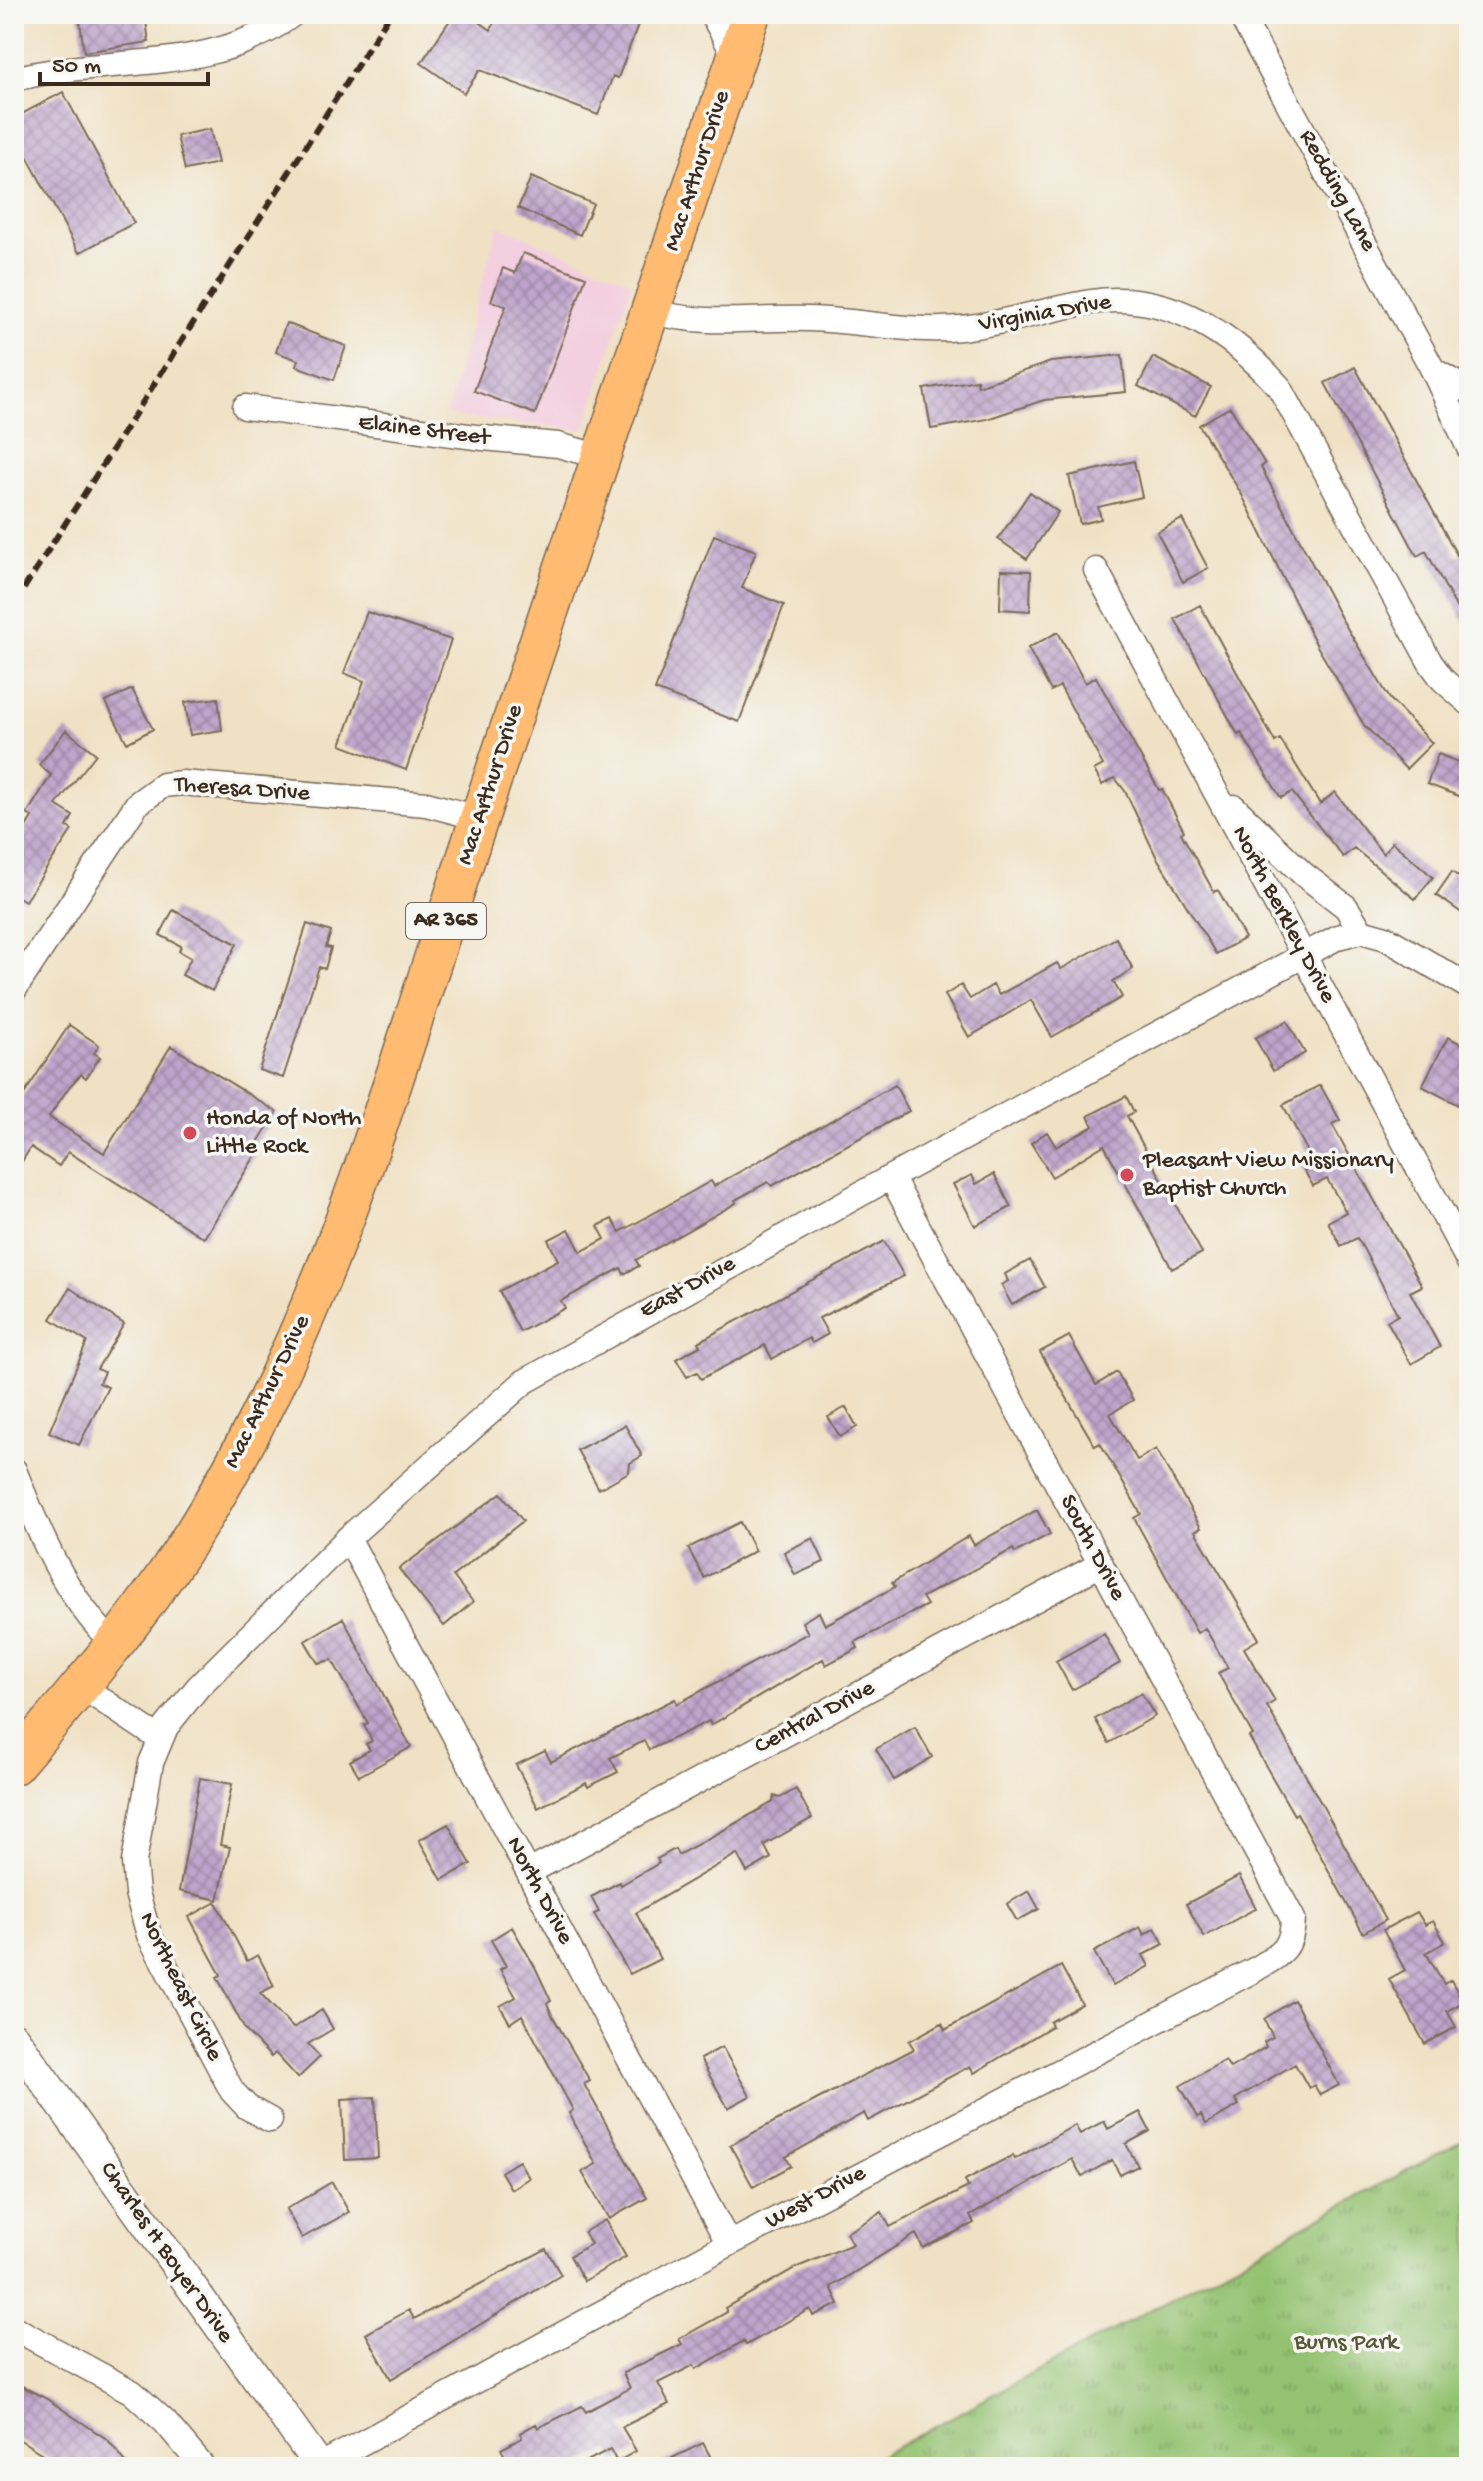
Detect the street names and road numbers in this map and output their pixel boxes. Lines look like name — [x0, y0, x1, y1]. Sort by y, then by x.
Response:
street label: Mac Arthur Drive — [658, 87, 738, 255]
street label: Redding Lane — [1292, 125, 1383, 258]
street label: Virginia Drive — [976, 288, 1114, 340]
street label: Elaine Street — [357, 409, 494, 454]
street label: Mac Arthur Drive — [451, 701, 531, 869]
street label: Theresa Drive — [171, 771, 311, 809]
street label: North Berkley Drive — [1224, 822, 1342, 1009]
road number: AR 365 — [406, 903, 486, 939]
street label: East Drive — [635, 1250, 741, 1326]
street label: Mac Arthur Drive — [218, 1310, 318, 1473]
street label: South Drive — [1052, 1490, 1132, 1606]
street label: Central Drive — [750, 1674, 880, 1762]
street label: North Drive — [499, 1832, 580, 1950]
street label: Northeast Circle — [131, 1908, 229, 2067]
street label: Charles H Boyer Drive — [93, 2157, 240, 2350]
street label: West Drive — [761, 2159, 872, 2236]

